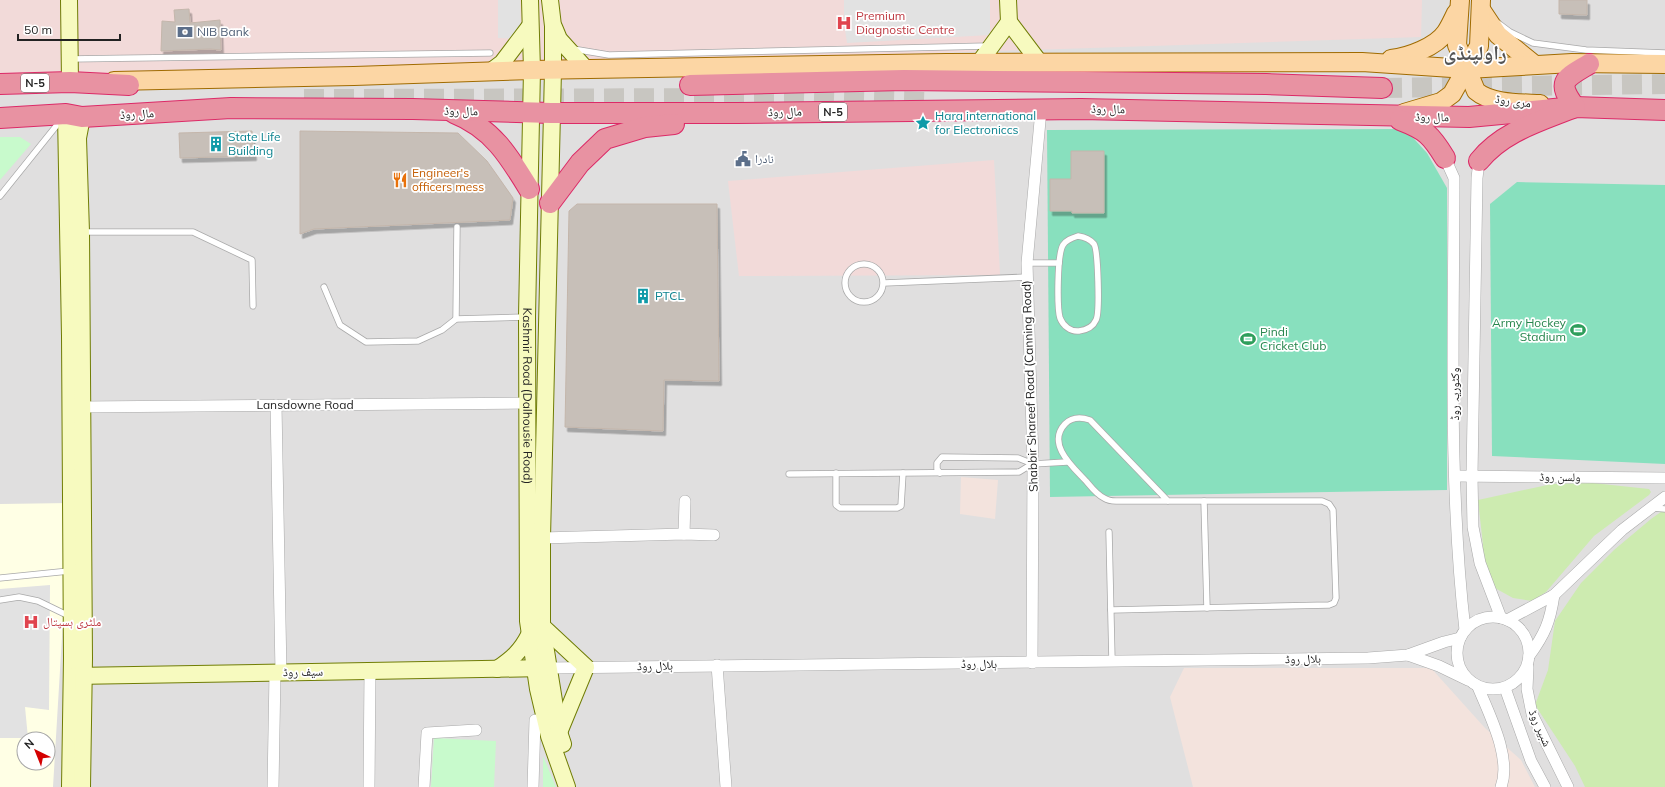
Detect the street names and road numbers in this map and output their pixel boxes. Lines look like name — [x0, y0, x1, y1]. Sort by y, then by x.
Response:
road number: N-5 — [21, 74, 49, 92]
street label: مری روڈ — [1494, 91, 1532, 110]
street label: مال روڈ — [1091, 101, 1125, 116]
street label: مال روڈ — [444, 103, 478, 118]
road number: N-5 — [819, 103, 847, 121]
street label: مال روڈ — [768, 104, 802, 119]
street label: مال روڈ — [120, 105, 154, 122]
street label: مال روڈ — [1415, 109, 1449, 124]
street label: Shabbir Shareef Road (Canning Road) — [1018, 280, 1041, 492]
street label: Kashmir Road (Dalhousie Road) — [520, 307, 536, 484]
street label: وکٹوریہ روڈ — [1447, 367, 1462, 421]
street label: Lansdowne Road — [256, 397, 354, 412]
street label: ولسن روڈ — [1539, 469, 1581, 484]
street label: ہلال روڈ — [1285, 651, 1321, 666]
street label: ہلال روڈ — [961, 656, 997, 671]
street label: ہلال روڈ — [637, 658, 673, 673]
street label: سیف روڈ — [283, 664, 323, 680]
street label: شبیر روڈ — [1525, 707, 1555, 749]

